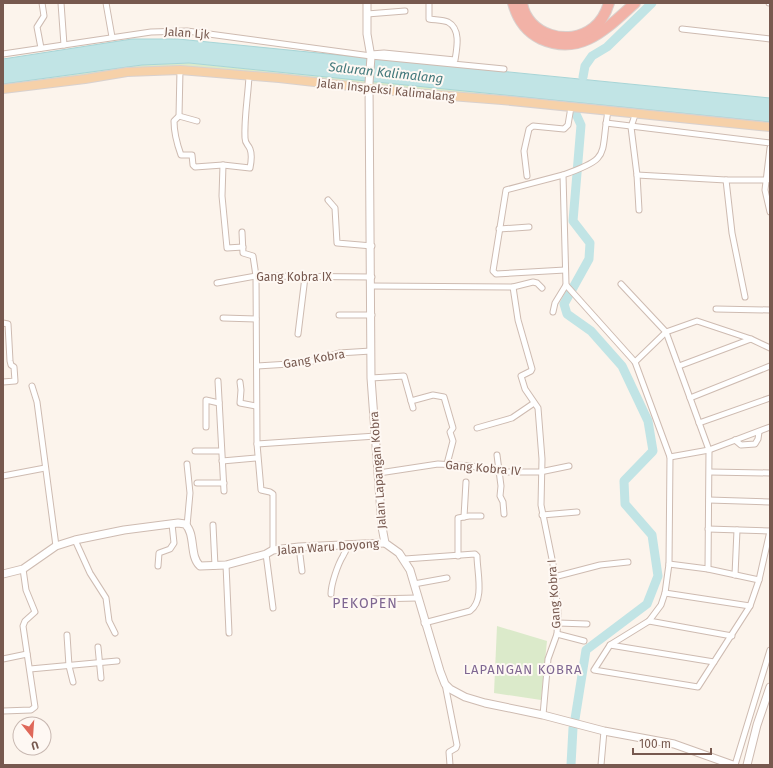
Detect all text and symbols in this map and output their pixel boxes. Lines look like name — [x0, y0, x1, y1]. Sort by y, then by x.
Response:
street label: Jalan Ljk — [164, 24, 211, 42]
water label: Saluran Kalimalang — [327, 59, 444, 86]
street label: Jalan Inspeksi Kalimalang — [316, 76, 456, 104]
street label: Gang Kobra IX — [256, 270, 332, 284]
street label: Gang Kobra — [282, 347, 346, 371]
street label: Jalan Lapangan Kobra — [367, 411, 389, 529]
street label: Gang Kobra IV — [445, 458, 522, 478]
street label: Jalan Waru Doyong — [277, 536, 380, 558]
street label: Gang Kobra I — [545, 559, 563, 629]
district label: PEKOPEN — [332, 595, 398, 612]
district label: LAPANGAN KOBRA — [464, 662, 582, 677]
north arrow — [12, 716, 52, 756]
scale bar — [633, 730, 711, 756]
text: 100 m — [639, 737, 671, 751]
text: U — [29, 738, 40, 752]

